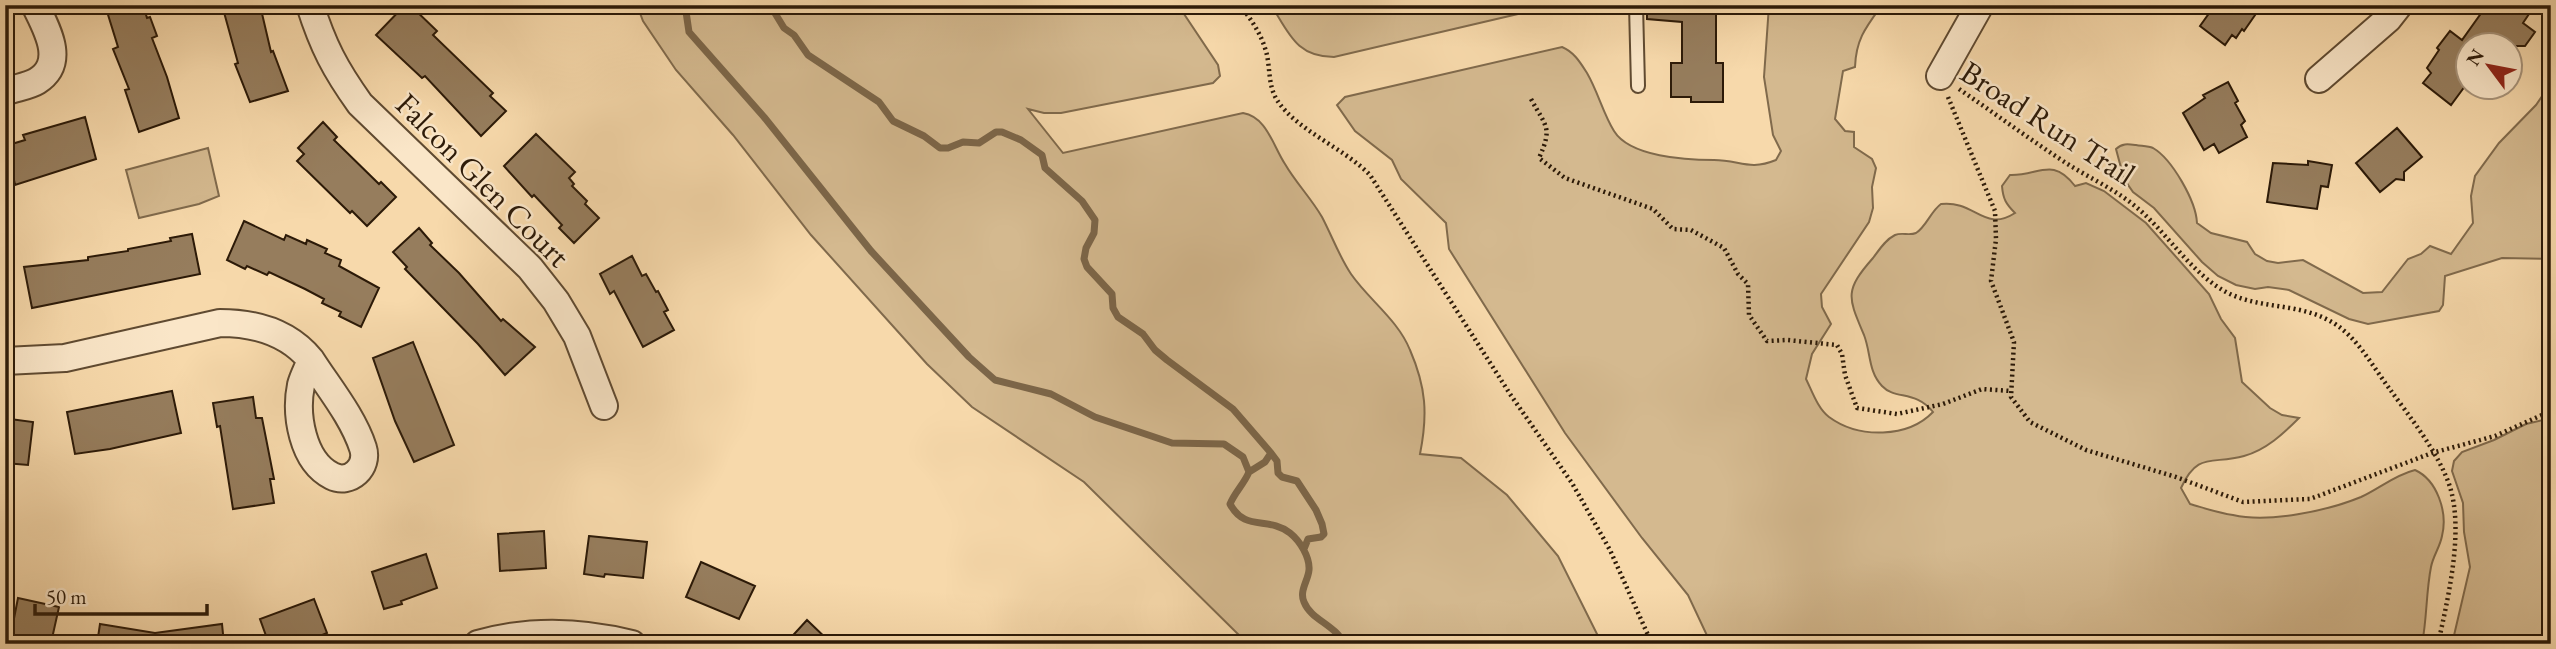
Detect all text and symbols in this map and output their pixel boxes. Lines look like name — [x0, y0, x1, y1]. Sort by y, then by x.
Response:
north arrow — [2454, 32, 2524, 102]
text: N — [2460, 44, 2490, 70]
street label: Broad Run Trail — [1953, 51, 2144, 195]
street label: Falcon Glen Court — [387, 84, 579, 276]
scale bar — [35, 572, 206, 616]
text: 50 m — [46, 583, 87, 610]

